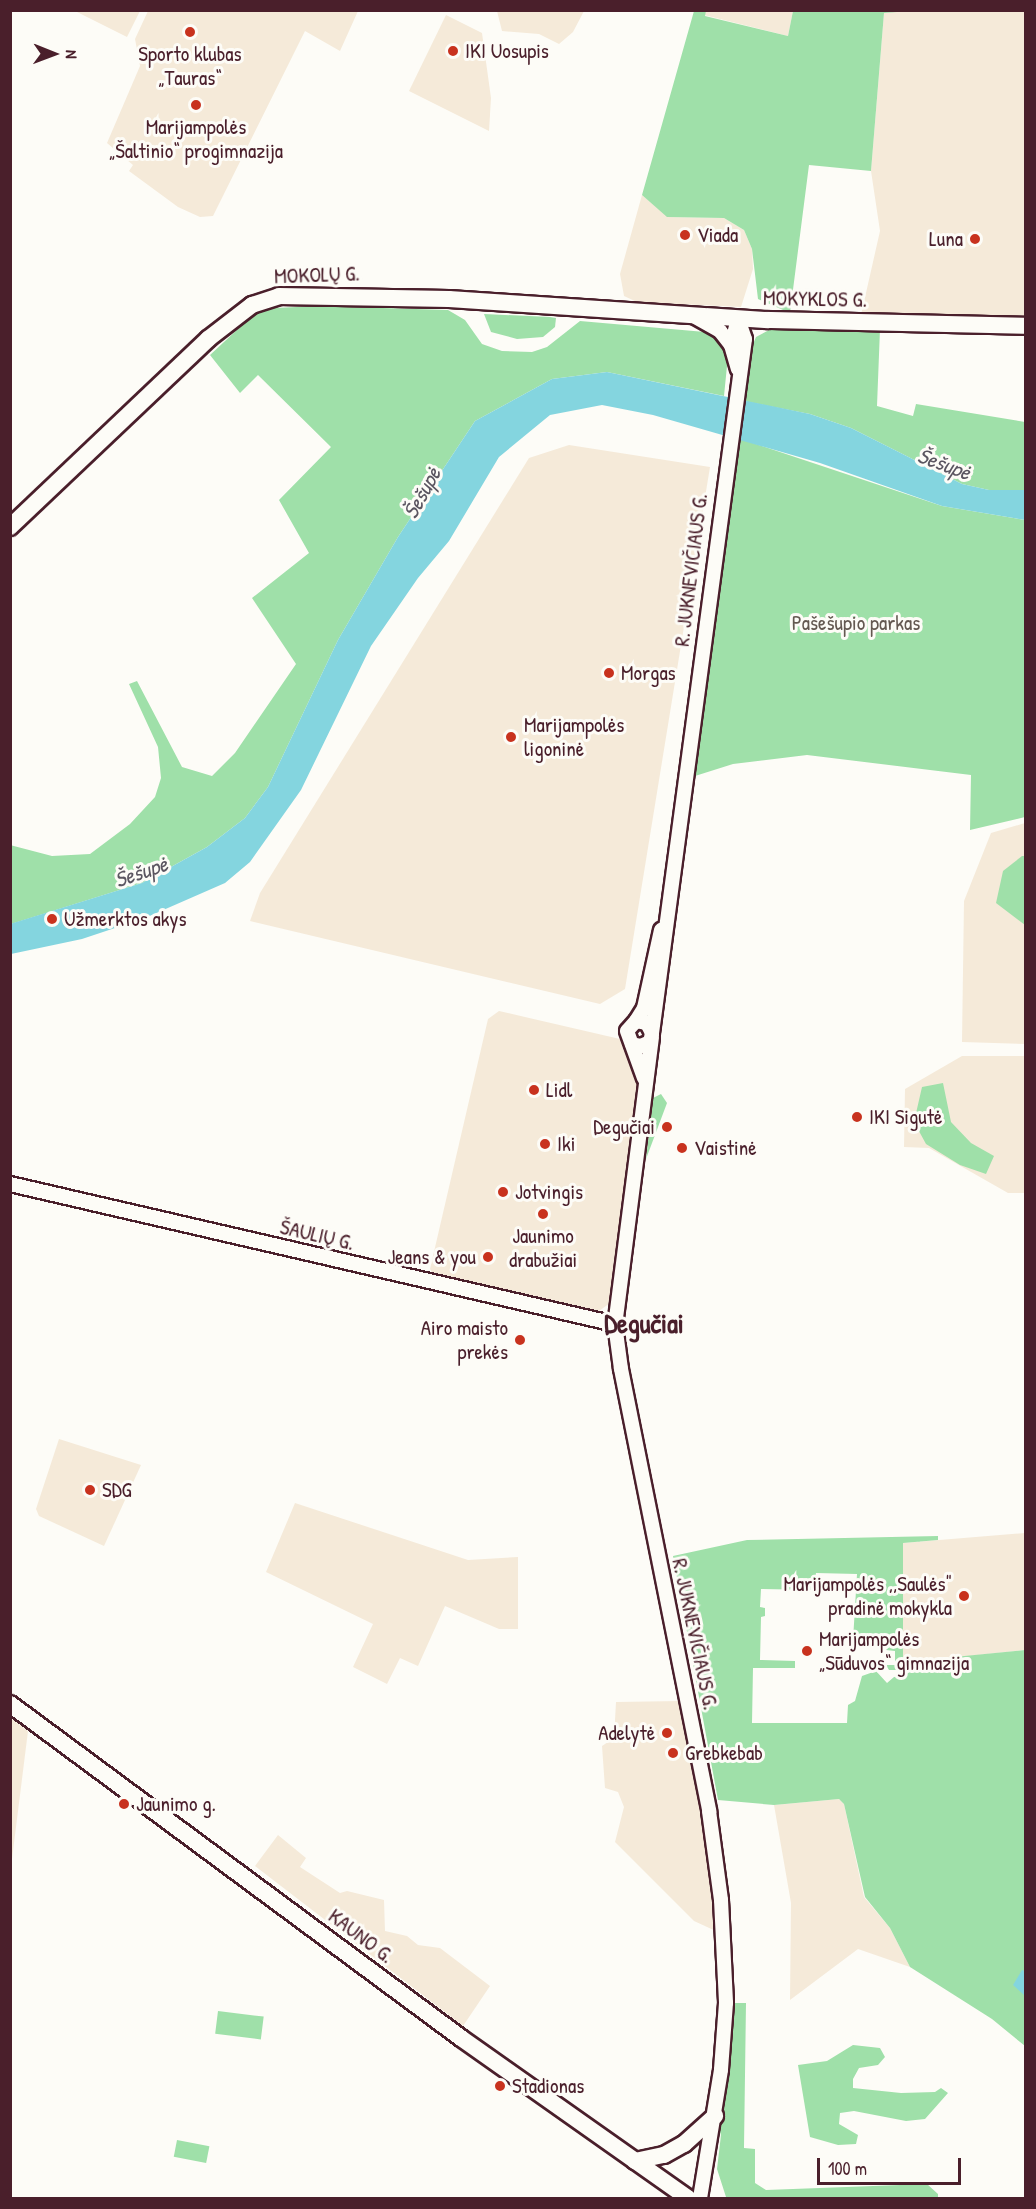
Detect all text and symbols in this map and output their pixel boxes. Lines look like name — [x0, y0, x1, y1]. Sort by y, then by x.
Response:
north arrow — [24, 24, 84, 84]
marker: Sporto klubas „Tauras“ — [183, 25, 197, 39]
place label: IKI Uosupis — [465, 38, 549, 64]
place label: Sporto klubas „Tauras“ — [138, 41, 242, 91]
marker: IKI Uosupis — [446, 44, 460, 58]
text: N — [61, 50, 83, 59]
marker: Marijampolės „Šaltinio“ progimnazija — [189, 98, 203, 112]
place label: Marijampolės „Šaltinio“ progimnazija — [109, 114, 283, 164]
place label: Viada — [697, 222, 738, 248]
place label: Luna — [929, 226, 963, 252]
marker: Viada — [678, 228, 692, 242]
marker: Luna — [968, 232, 982, 246]
street label: MOKOLŲ G. — [274, 261, 360, 289]
street label: MOKYKLOS G. — [763, 285, 867, 313]
water label: Šešupė — [914, 442, 974, 486]
water label: Šešupė — [397, 463, 447, 523]
street label: R. JUKNEVIČIAUS G. — [669, 492, 713, 648]
park label: Pašešupio parkas — [792, 610, 920, 636]
place label: Morgas — [621, 660, 676, 686]
marker: Morgas — [602, 666, 616, 680]
place label: Marijampolės ligoninė — [524, 712, 624, 762]
marker: Marijampolės ligoninė — [502, 728, 520, 746]
water label: Šešupė — [111, 851, 171, 893]
place label: Užmerktos akys — [64, 906, 186, 932]
marker: Užmerktos akys — [45, 912, 59, 926]
place label: Lidl — [546, 1077, 572, 1103]
marker: Lidl — [527, 1083, 541, 1097]
place label: IKI Sigutė — [869, 1104, 942, 1130]
marker: IKI Sigutė — [850, 1110, 864, 1124]
place label: Degučiai — [593, 1114, 655, 1140]
marker: Degučiai — [660, 1120, 674, 1134]
place label: Iki — [557, 1131, 575, 1157]
place label: Vaistinė — [694, 1135, 757, 1161]
marker: Iki — [538, 1137, 552, 1151]
marker: Vaistinė — [675, 1141, 689, 1155]
place label: Jotvingis — [515, 1179, 583, 1205]
marker: Jotvingis — [496, 1185, 510, 1199]
marker: Jaunimo drabužiai — [536, 1207, 550, 1221]
street label: ŠAULIŲ G. — [278, 1214, 356, 1256]
place label: Jaunimo drabužiai — [509, 1223, 577, 1273]
place label: Jeans & you — [388, 1244, 476, 1270]
marker: Jeans & you — [481, 1250, 495, 1264]
district label: Degučiai — [604, 1308, 684, 1340]
place label: Airo maisto prekės — [421, 1315, 508, 1365]
marker: Airo maisto prekės — [513, 1333, 527, 1347]
place label: SDG — [102, 1477, 132, 1503]
marker: SDG — [83, 1483, 97, 1497]
street label: R. JUKNEVIČIAUS G. — [667, 1556, 723, 1712]
place label: Marijampolės ,,Saulės" pradinė mokykla — [784, 1571, 952, 1621]
marker: Marijampolės ,,Saulės" pradinė mokykla — [957, 1589, 971, 1603]
place label: Marijampolės „Sūduvos“ gimnazija — [819, 1626, 969, 1676]
marker: Marijampolės „Sūduvos“ gimnazija — [800, 1644, 814, 1658]
place label: Adelytė — [598, 1720, 655, 1746]
marker: Adelytė — [660, 1726, 674, 1740]
place label: Grebkebab — [685, 1740, 763, 1766]
marker: Grebkebab — [666, 1746, 680, 1760]
place label: Jaunimo g. — [136, 1791, 216, 1817]
marker: Jaunimo g. — [117, 1797, 131, 1811]
street label: KAUNO G. — [323, 1903, 399, 1969]
place label: Stadionas — [512, 2073, 584, 2099]
marker: Stadionas — [493, 2079, 507, 2093]
scale bar — [820, 2146, 964, 2184]
text: 100 m — [828, 2156, 867, 2181]

